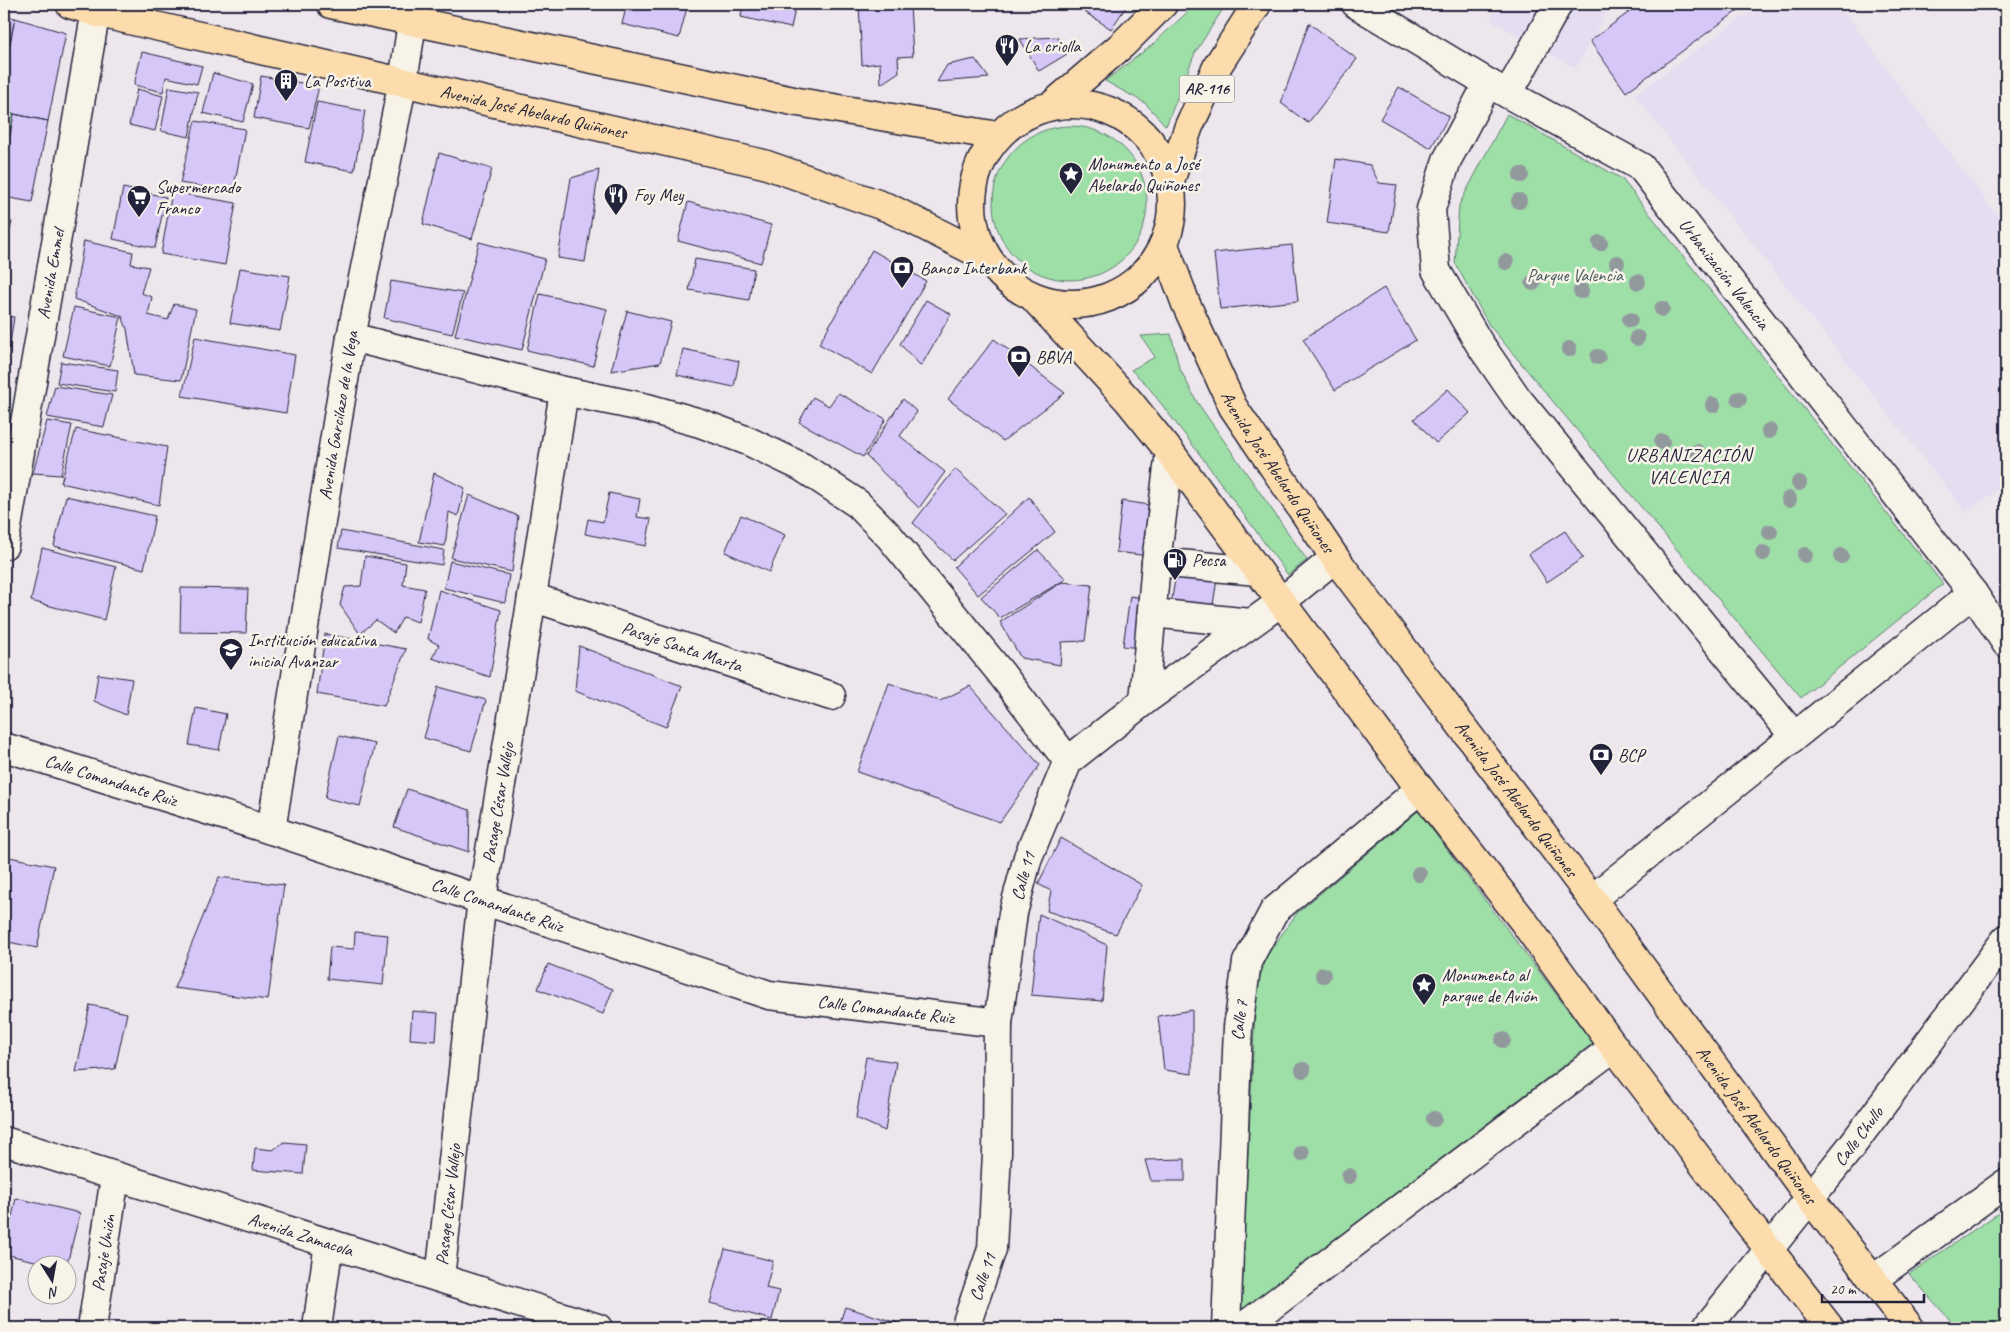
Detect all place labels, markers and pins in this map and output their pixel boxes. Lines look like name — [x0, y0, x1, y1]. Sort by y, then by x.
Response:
restaurant icon: La criolla — [994, 33, 1020, 67]
place label: La criolla — [1024, 35, 1082, 57]
building icon: La Positiva — [273, 68, 299, 102]
place label: La Positiva — [304, 70, 372, 92]
place label: Monumento a José Abelardo Quiñones — [1088, 153, 1202, 196]
place icon: Monumento a José Abelardo Quiñones — [1058, 161, 1084, 195]
place label: Supermercado Franco — [156, 176, 242, 219]
restaurant icon: Foy Mey — [603, 182, 629, 216]
supermarket icon: Supermercado Franco — [126, 184, 152, 218]
place label: Foy Mey — [634, 184, 685, 206]
bank icon: Banco Interbank — [889, 255, 915, 289]
place label: Banco Interbank — [920, 257, 1028, 279]
bank icon: BBVA — [1006, 344, 1032, 378]
place label: BBVA — [1036, 346, 1072, 368]
fuel station icon: Pecsa — [1162, 547, 1188, 581]
place label: Pecsa — [1192, 549, 1227, 571]
place label: Institución educativa inicial Avanzar — [248, 629, 378, 672]
school or university icon: Institución educativa inicial Avanzar — [218, 637, 244, 671]
bank icon: BCP — [1588, 742, 1614, 776]
place label: BCP — [1618, 744, 1647, 766]
place label: Monumento al parque de Avión — [1442, 964, 1538, 1007]
place icon: Monumento al parque de Avión — [1411, 972, 1437, 1006]

